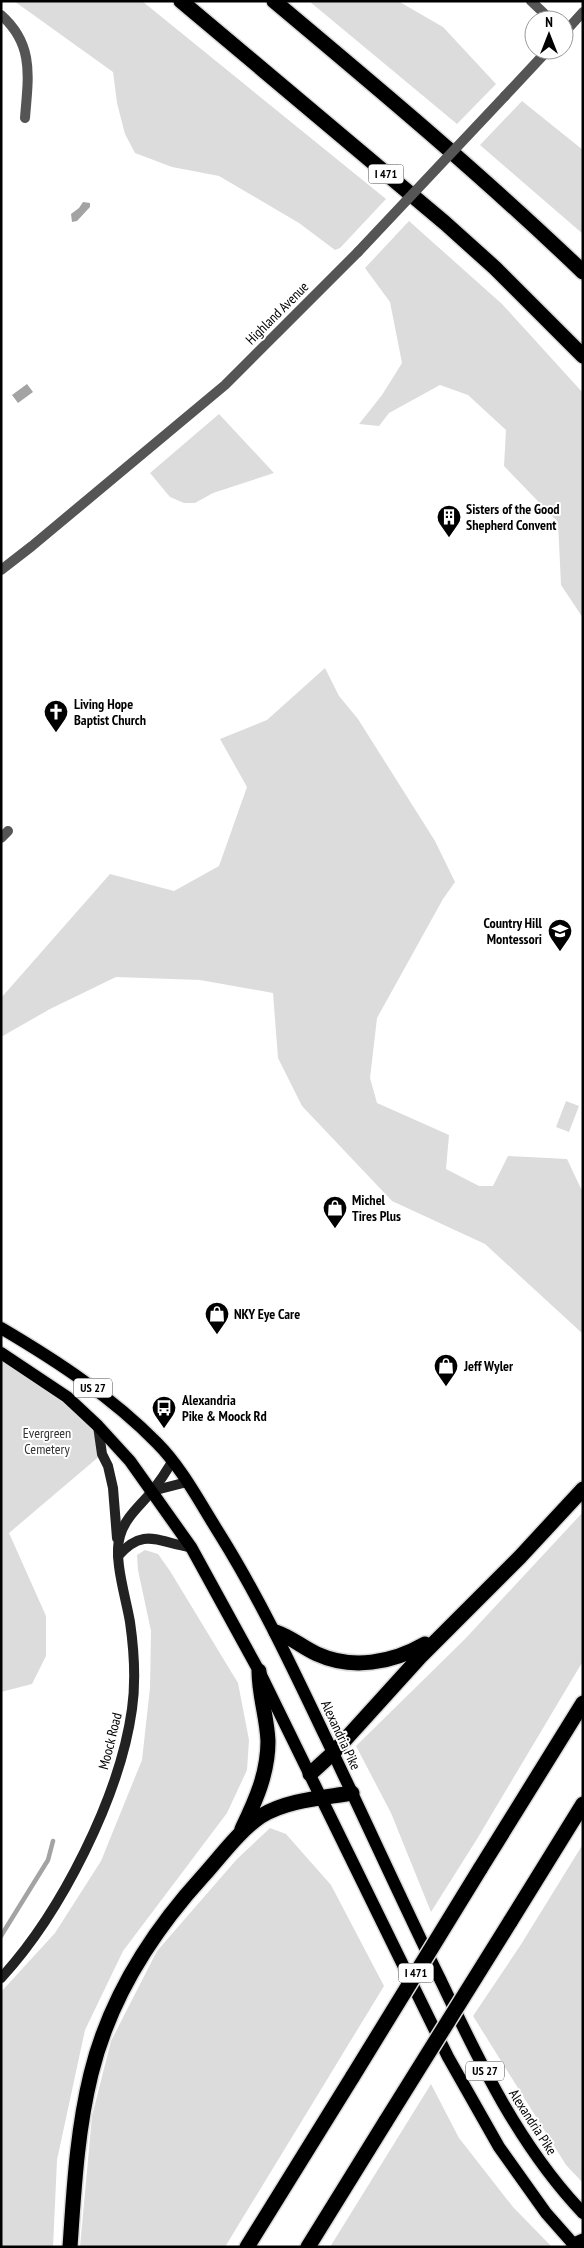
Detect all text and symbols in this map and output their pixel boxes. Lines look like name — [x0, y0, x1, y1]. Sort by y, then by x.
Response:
north arrow — [524, 10, 574, 60]
text: N — [545, 13, 553, 31]
road number: I 471 — [368, 164, 404, 183]
street label: Highland Avenue — [242, 278, 312, 348]
place label: Sisters of the Good Shepherd Convent — [466, 500, 560, 534]
building icon: Sisters of the Good Shepherd Convent — [436, 504, 462, 538]
place label: Living Hope Baptist Church — [74, 695, 146, 729]
church icon: Living Hope Baptist Church — [43, 699, 69, 733]
place label: Country Hill Montessori — [484, 914, 543, 948]
school or university icon: Country Hill Montessori — [547, 918, 573, 952]
place label: Michel Tires Plus — [352, 1191, 401, 1225]
shop icon: Michel Tires Plus — [322, 1195, 348, 1229]
shop icon: NKY Eye Care — [204, 1301, 230, 1335]
place label: NKY Eye Care — [234, 1305, 300, 1323]
shop icon: Jeff Wyler — [433, 1353, 459, 1387]
place label: Jeff Wyler — [463, 1357, 514, 1375]
road number: US 27 — [74, 1379, 112, 1398]
place label: Alexandria Pike & Moock Rd — [181, 1391, 267, 1425]
bus stop icon: Alexandria Pike & Moock Rd — [151, 1395, 177, 1429]
park label: Evergreen Cemetery — [23, 1424, 71, 1458]
street label: Alexandria Pike — [317, 1697, 365, 1773]
street label: Moock Road — [94, 1711, 126, 1771]
road number: I 471 — [398, 1964, 434, 1982]
road number: US 27 — [466, 2062, 504, 2080]
street label: Alexandria Pike — [505, 2086, 561, 2158]

